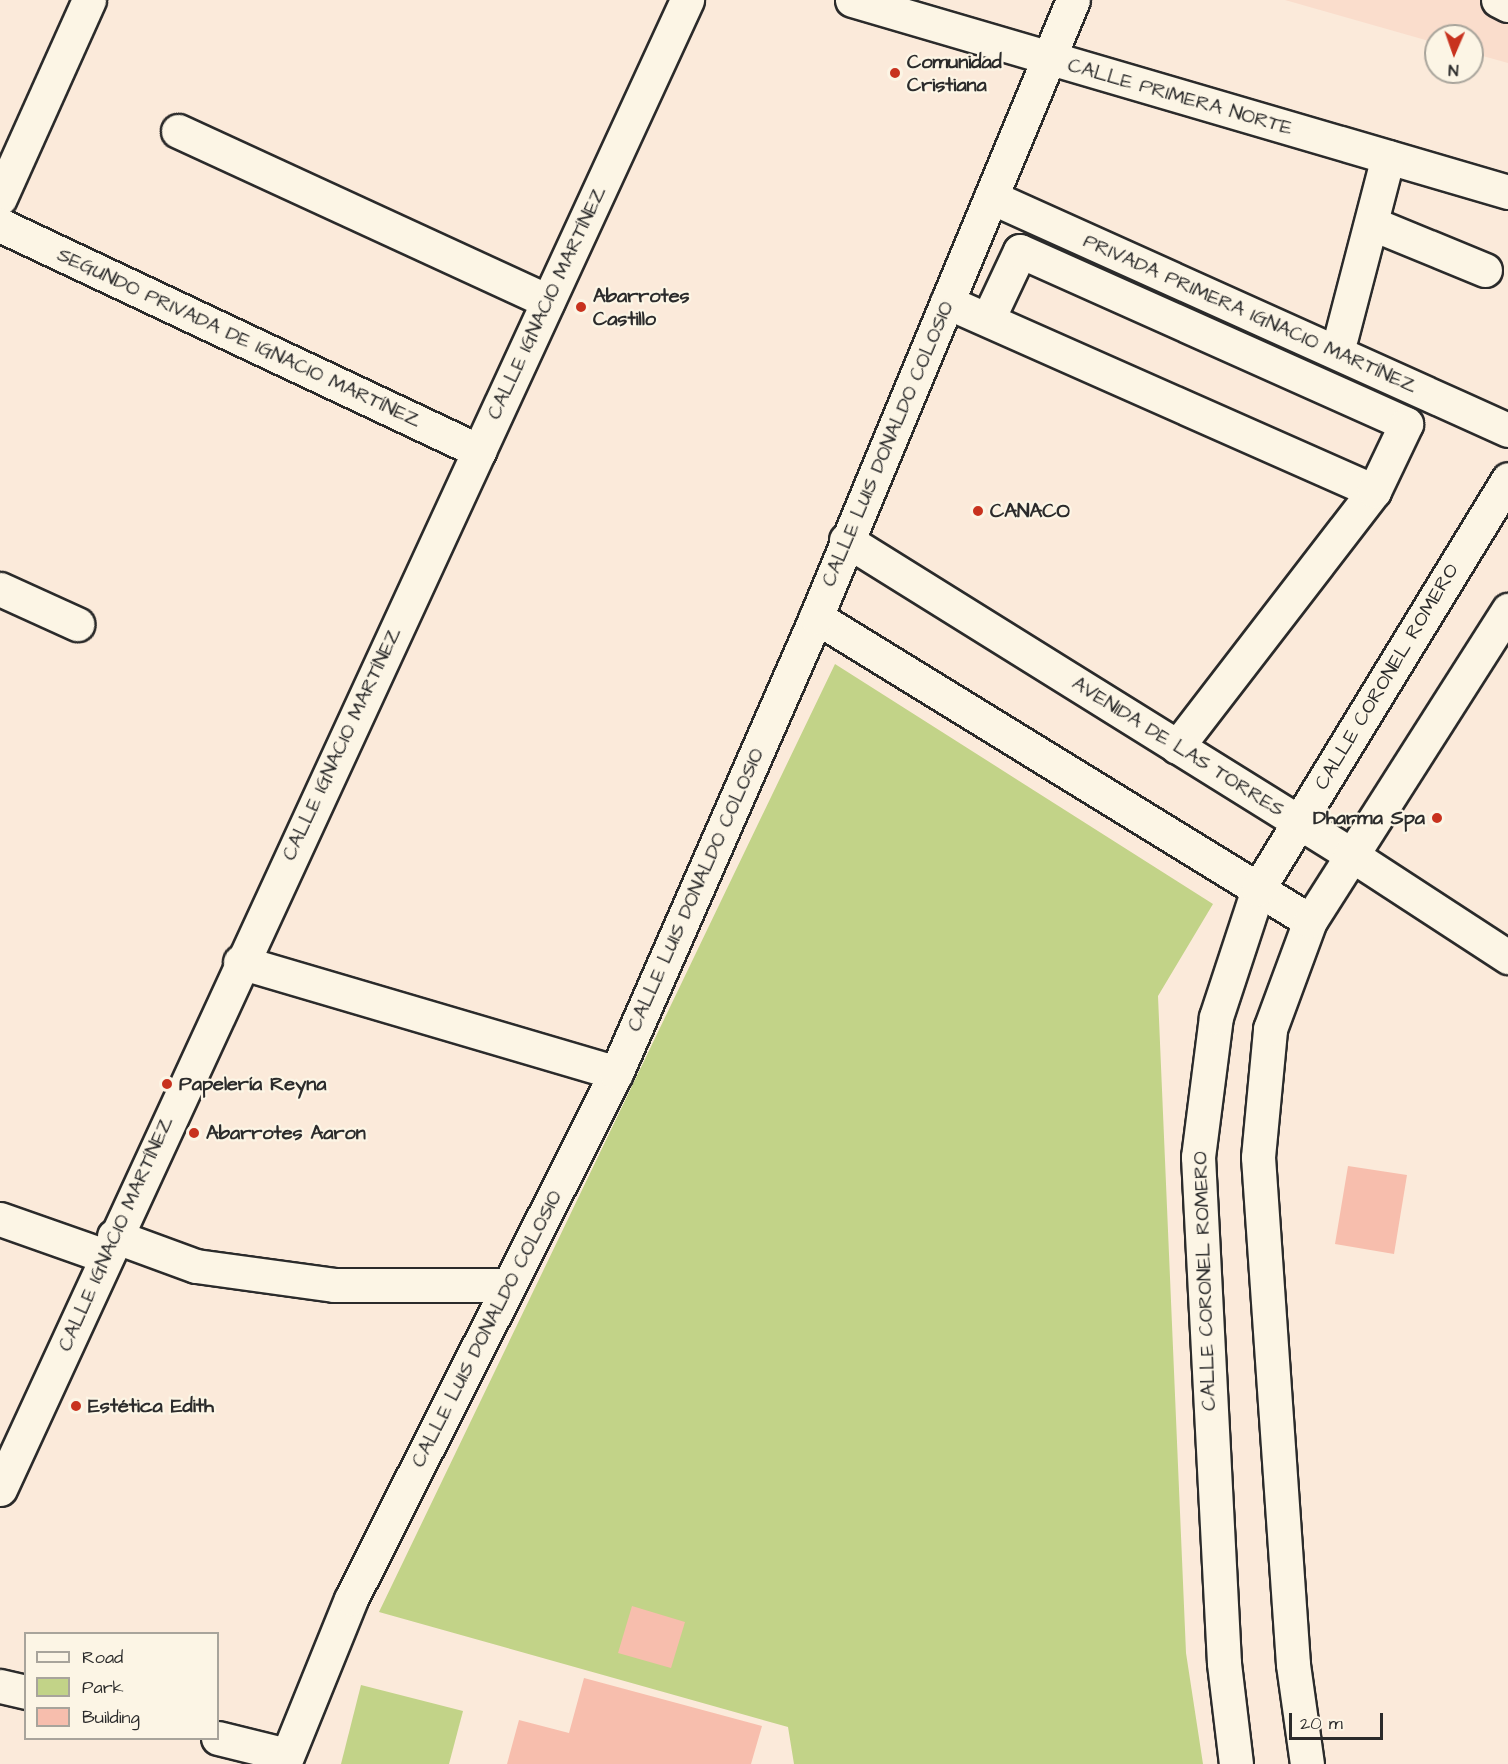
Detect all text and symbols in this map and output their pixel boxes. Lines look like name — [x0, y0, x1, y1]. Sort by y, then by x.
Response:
north arrow — [1424, 24, 1484, 84]
place label: Comunidad Cristiana — [907, 50, 1002, 97]
street label: CALLE PRIMERA NORTE — [1065, 53, 1295, 141]
text: N — [1448, 59, 1459, 81]
marker: Comunidad Cristiana — [888, 66, 902, 80]
street label: CALLE IGNACIO MARTÍNEZ — [482, 183, 612, 423]
street label: PRIVADA PRIMERA IGNACIO MARTÍNEZ — [1079, 229, 1421, 399]
street label: SEGUNDO PRIVADA DE IGNACIO MARTÍNEZ — [53, 243, 425, 433]
place label: Abarrotes Castillo — [593, 284, 689, 331]
street label: CALLE LUIS DONALDO COLOSIO — [817, 298, 959, 590]
marker: Abarrotes Castillo — [574, 300, 588, 314]
place label: CANACO — [990, 499, 1070, 523]
marker: CANACO — [971, 504, 985, 518]
street label: CALLE CORONEL ROMERO — [1310, 560, 1464, 794]
street label: CALLE IGNACIO MARTÍNEZ — [277, 624, 407, 864]
street label: AVENIDA DE LAS TORRES — [1067, 672, 1289, 822]
street label: CALLE LUIS DONALDO COLOSIO — [623, 745, 769, 1035]
place label: Dharma Spa — [1313, 806, 1425, 830]
marker: Dharma Spa — [1430, 811, 1444, 825]
place label: Papelería Reyna — [179, 1072, 326, 1096]
marker: Papelería Reyna — [160, 1077, 174, 1091]
street label: CALLE IGNACIO MARTÍNEZ — [53, 1113, 179, 1355]
place label: Abarrotes Aaron — [206, 1121, 366, 1145]
marker: Abarrotes Aaron — [187, 1126, 201, 1140]
street label: CALLE CORONEL ROMERO — [1188, 1151, 1222, 1411]
street label: CALLE LUIS DONALDO COLOSIO — [407, 1187, 567, 1471]
place label: Estética Edith — [88, 1394, 214, 1418]
marker: Estética Edith — [69, 1399, 83, 1413]
legend — [24, 1632, 219, 1740]
text: Road — [82, 1645, 123, 1670]
text: Park — [82, 1675, 124, 1700]
scale bar — [1292, 1701, 1386, 1739]
text: Building — [82, 1705, 140, 1730]
text: 20 m — [1300, 1711, 1343, 1736]

